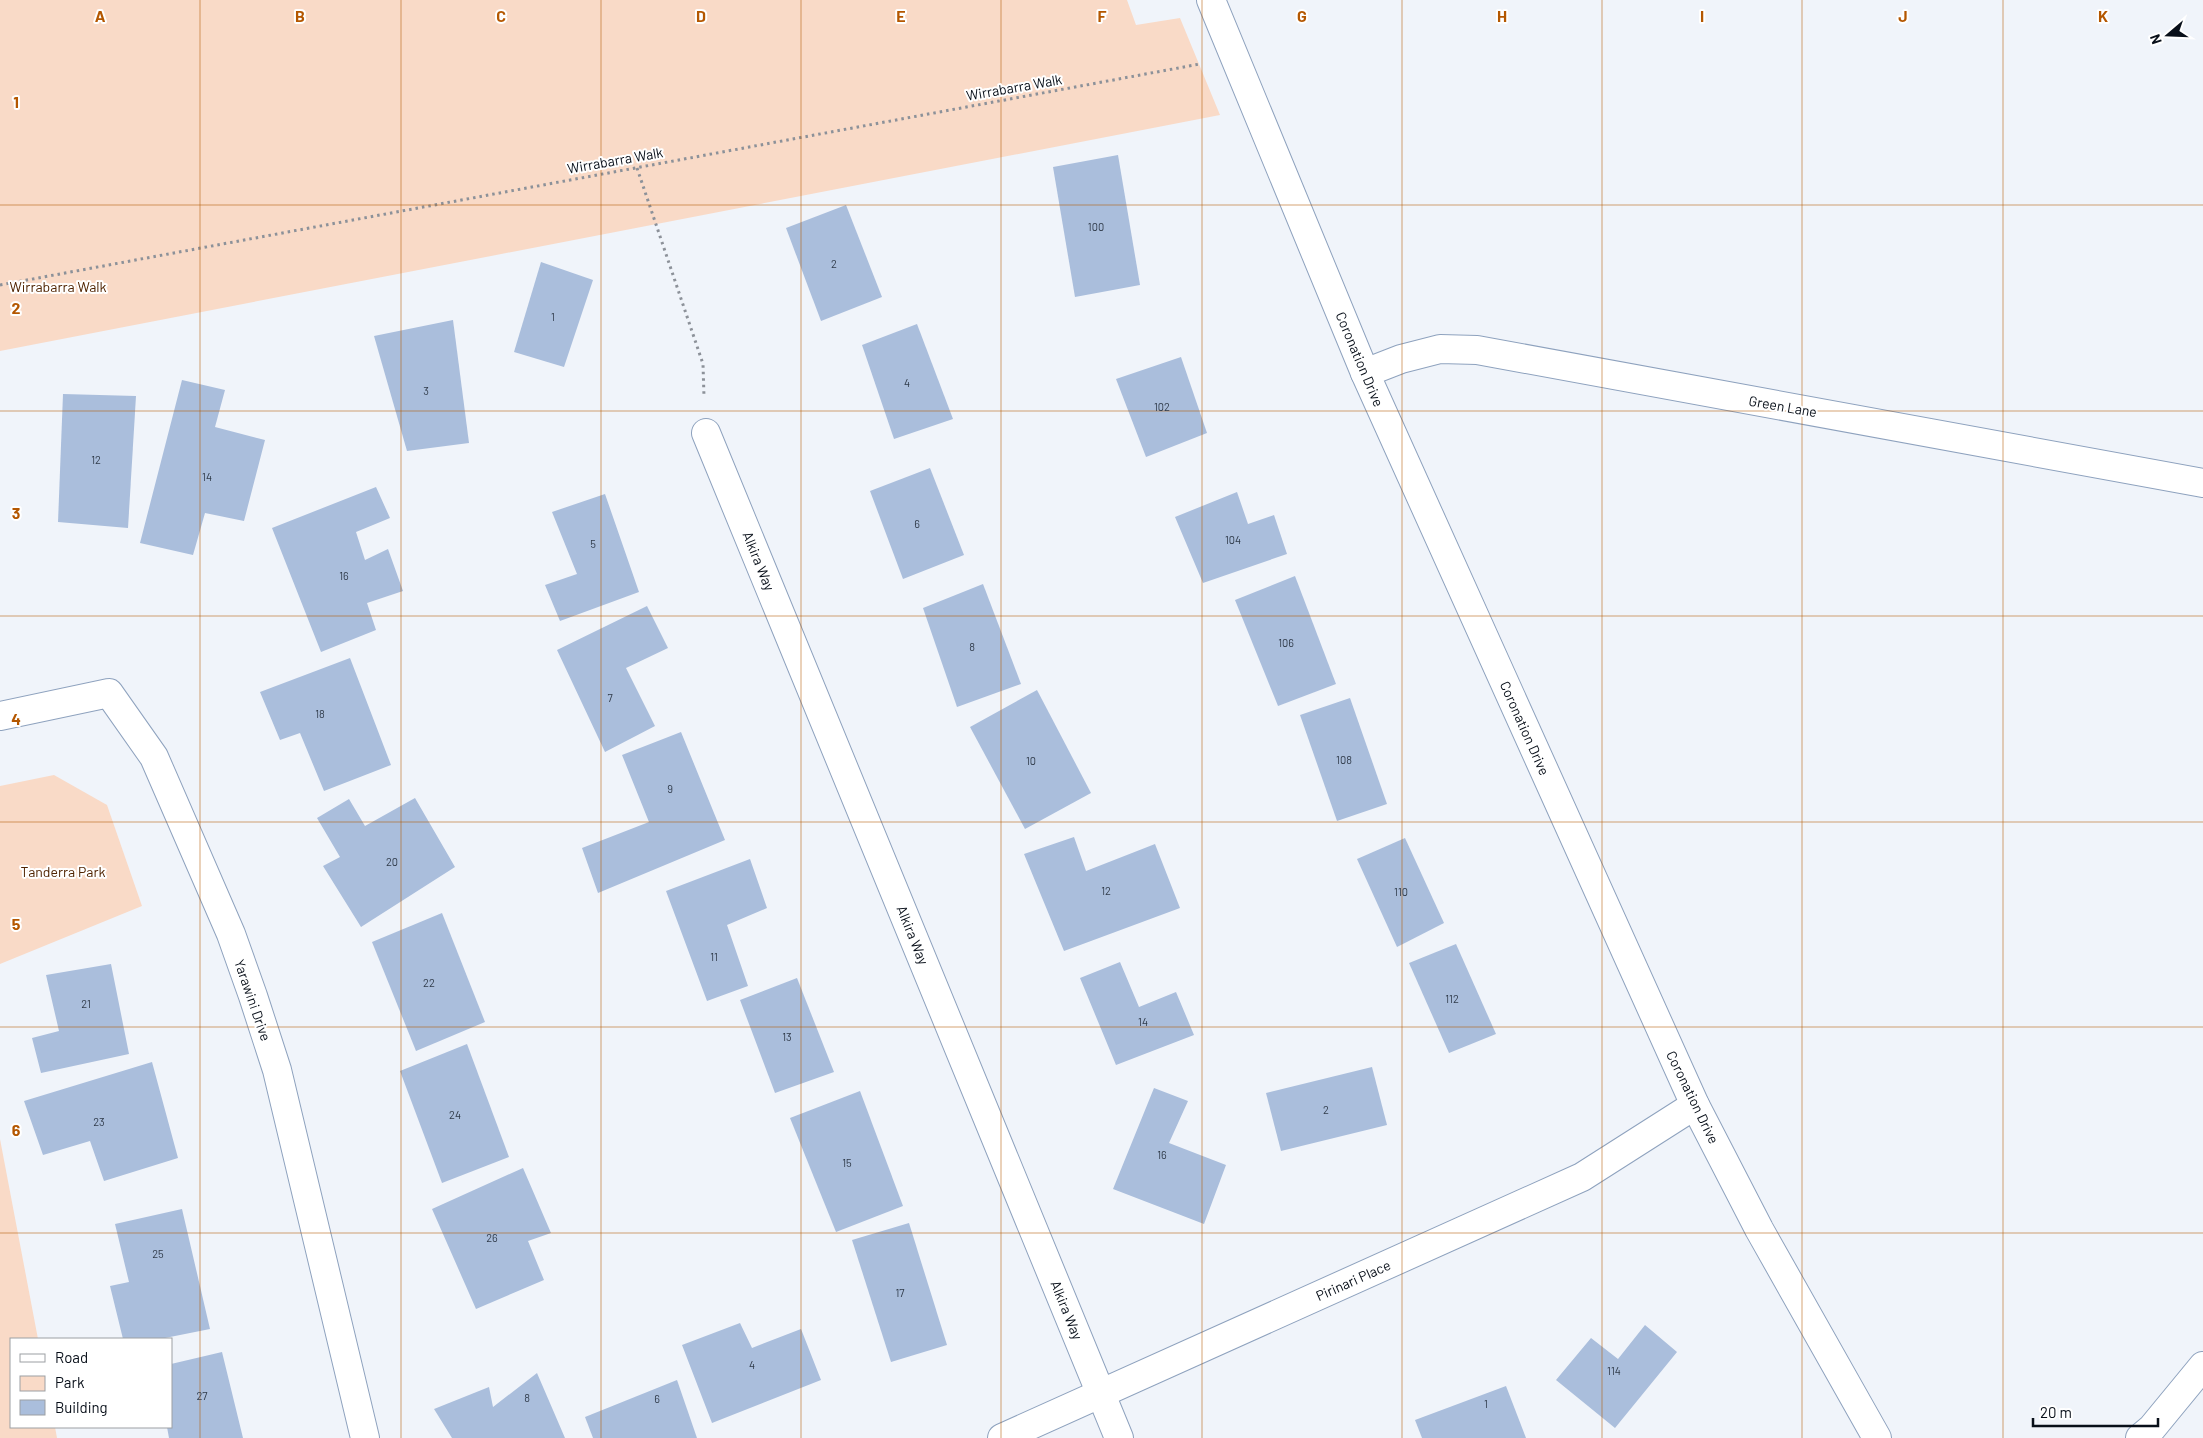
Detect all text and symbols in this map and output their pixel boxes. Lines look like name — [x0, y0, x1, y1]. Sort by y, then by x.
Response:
text: A — [95, 6, 106, 25]
text: B — [295, 6, 305, 25]
text: C — [496, 6, 506, 25]
text: D — [696, 6, 706, 25]
text: E — [896, 6, 906, 25]
text: F — [1098, 6, 1107, 25]
text: G — [1297, 6, 1307, 25]
text: H — [1497, 6, 1507, 25]
text: I — [1700, 6, 1704, 25]
text: J — [1898, 6, 1908, 25]
text: K — [2098, 6, 2108, 25]
north arrow — [2143, 10, 2193, 60]
text: N — [2146, 32, 2165, 47]
street label: Wirrabarra Walk — [965, 70, 1063, 104]
text: 1 — [13, 92, 19, 111]
street label: Wirrabarra Walk — [566, 143, 664, 177]
house number: 100 — [1088, 220, 1104, 233]
house number: 2 — [831, 257, 837, 270]
park label: Wirrabarra Walk — [9, 278, 107, 295]
text: 2 — [12, 298, 21, 317]
street label: Coronation Drive — [1332, 309, 1388, 409]
house number: 1 — [551, 310, 555, 323]
house number: 4 — [904, 376, 910, 389]
house number: 3 — [423, 384, 429, 397]
street label: Green Lane — [1748, 392, 1818, 420]
house number: 102 — [1154, 400, 1170, 413]
house number: 12 — [91, 453, 101, 466]
house number: 14 — [202, 470, 212, 483]
text: 3 — [12, 503, 20, 522]
house number: 6 — [914, 517, 920, 530]
street label: Alkira Way — [739, 529, 779, 594]
house number: 104 — [1225, 533, 1241, 546]
house number: 5 — [590, 537, 596, 550]
house number: 16 — [339, 569, 349, 582]
house number: 106 — [1278, 636, 1294, 649]
house number: 8 — [969, 640, 975, 653]
street label: Coronation Drive — [1497, 678, 1553, 778]
house number: 7 — [607, 691, 613, 704]
house number: 18 — [315, 707, 325, 720]
text: 4 — [11, 709, 21, 728]
house number: 108 — [1336, 753, 1352, 766]
house number: 10 — [1026, 754, 1036, 767]
house number: 9 — [667, 782, 673, 795]
house number: 20 — [386, 855, 398, 868]
park label: Tanderra Park — [20, 863, 106, 880]
house number: 12 — [1101, 884, 1111, 897]
house number: 110 — [1394, 885, 1408, 898]
street label: Alkira Way — [893, 903, 933, 968]
text: 5 — [12, 914, 21, 933]
house number: 11 — [710, 950, 718, 963]
street label: Yarawini Drive — [231, 957, 275, 1043]
house number: 22 — [423, 976, 435, 989]
house number: 112 — [1445, 992, 1459, 1005]
house number: 21 — [81, 997, 91, 1010]
house number: 14 — [1138, 1015, 1148, 1028]
house number: 13 — [782, 1030, 792, 1043]
street label: Coronation Drive — [1663, 1048, 1723, 1146]
house number: 2 — [1323, 1103, 1329, 1116]
house number: 24 — [449, 1108, 461, 1121]
house number: 23 — [93, 1115, 105, 1128]
text: 6 — [12, 1120, 21, 1139]
house number: 16 — [1157, 1148, 1167, 1161]
house number: 15 — [842, 1156, 852, 1169]
house number: 26 — [486, 1231, 498, 1244]
house number: 25 — [152, 1247, 164, 1260]
street label: Pirinari Place — [1313, 1256, 1393, 1304]
street label: Alkira Way — [1047, 1278, 1087, 1343]
house number: 17 — [895, 1286, 905, 1299]
legend — [10, 1338, 172, 1428]
text: Road — [55, 1348, 88, 1366]
house number: 4 — [749, 1358, 755, 1371]
house number: 114 — [1607, 1364, 1621, 1377]
text: Park — [55, 1373, 85, 1391]
house number: 27 — [196, 1389, 208, 1402]
house number: 8 — [524, 1391, 530, 1404]
house number: 6 — [654, 1392, 660, 1405]
scale bar — [2033, 1396, 2158, 1428]
house number: 1 — [1484, 1397, 1488, 1410]
text: Building — [55, 1398, 108, 1416]
text: 20 m — [2040, 1403, 2072, 1421]

